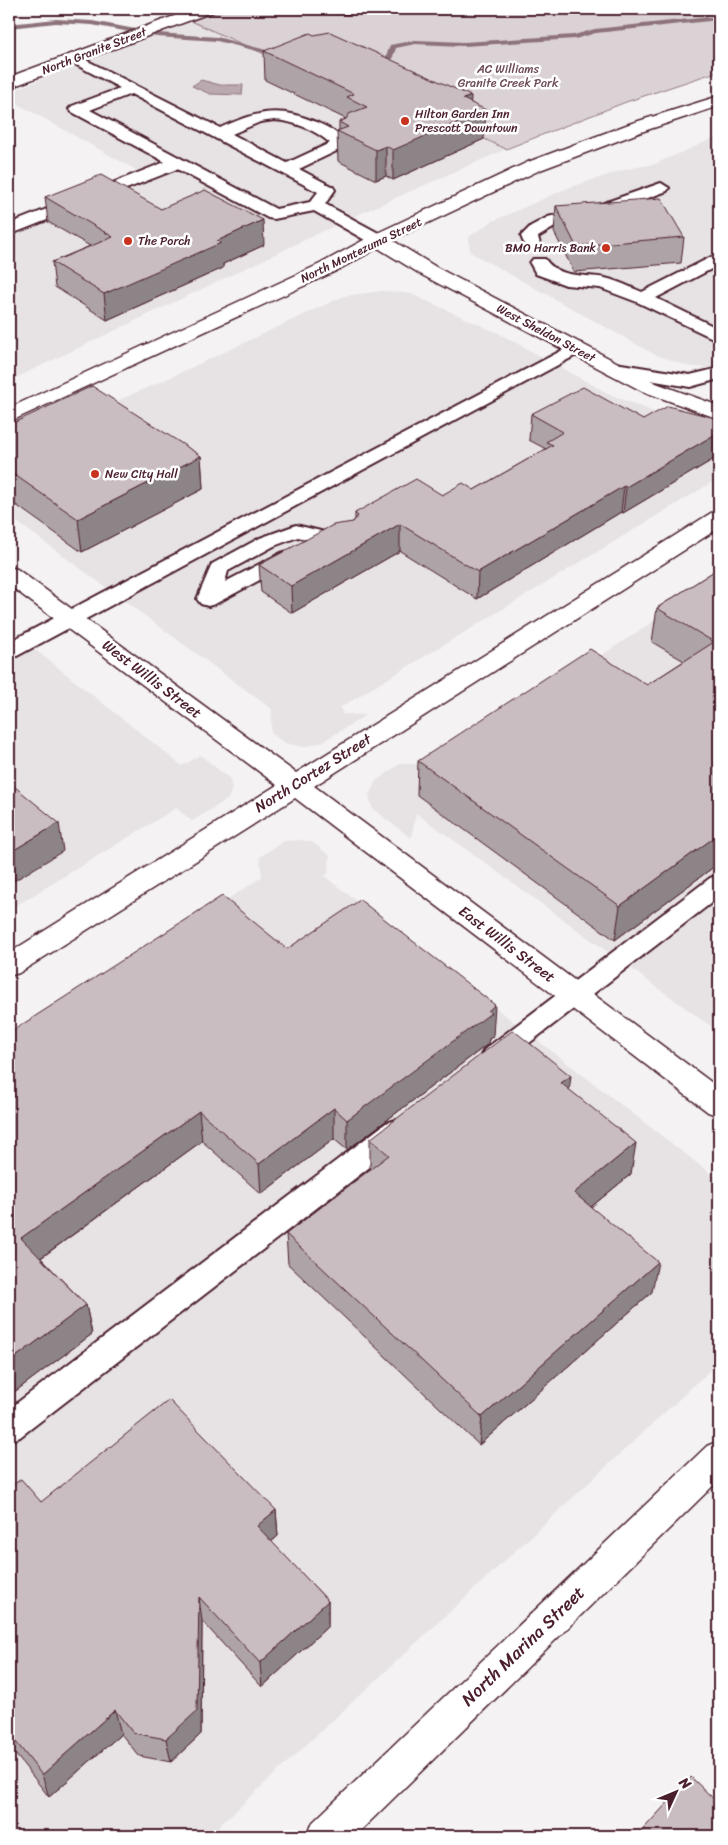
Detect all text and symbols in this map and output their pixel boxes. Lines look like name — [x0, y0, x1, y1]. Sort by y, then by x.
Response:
street label: North Granite Street — [38, 20, 151, 81]
park label: AC Williams Granite Creek Park — [458, 58, 559, 94]
place label: Hilton Garden Inn Prescott Downtown — [415, 103, 518, 139]
marker: Hilton Garden Inn Prescott Downtown — [399, 115, 411, 127]
street label: North Montezuma Street — [296, 211, 426, 289]
place label: The Porch — [138, 230, 191, 252]
marker: The Porch — [122, 235, 134, 247]
place label: BMO Harris Bank — [505, 237, 597, 259]
marker: BMO Harris Bank — [600, 242, 612, 254]
street label: West Sheldon Street — [492, 298, 601, 369]
place label: New City Hall — [105, 463, 178, 485]
marker: New City Hall — [89, 468, 101, 480]
street label: West Willis Street — [96, 633, 208, 726]
street label: North Cortez Street — [249, 726, 378, 820]
street label: East Willis Street — [453, 899, 561, 990]
street label: North Marina Street — [453, 1578, 593, 1714]
north arrow — [650, 1768, 700, 1818]
text: N — [672, 1770, 698, 1796]

